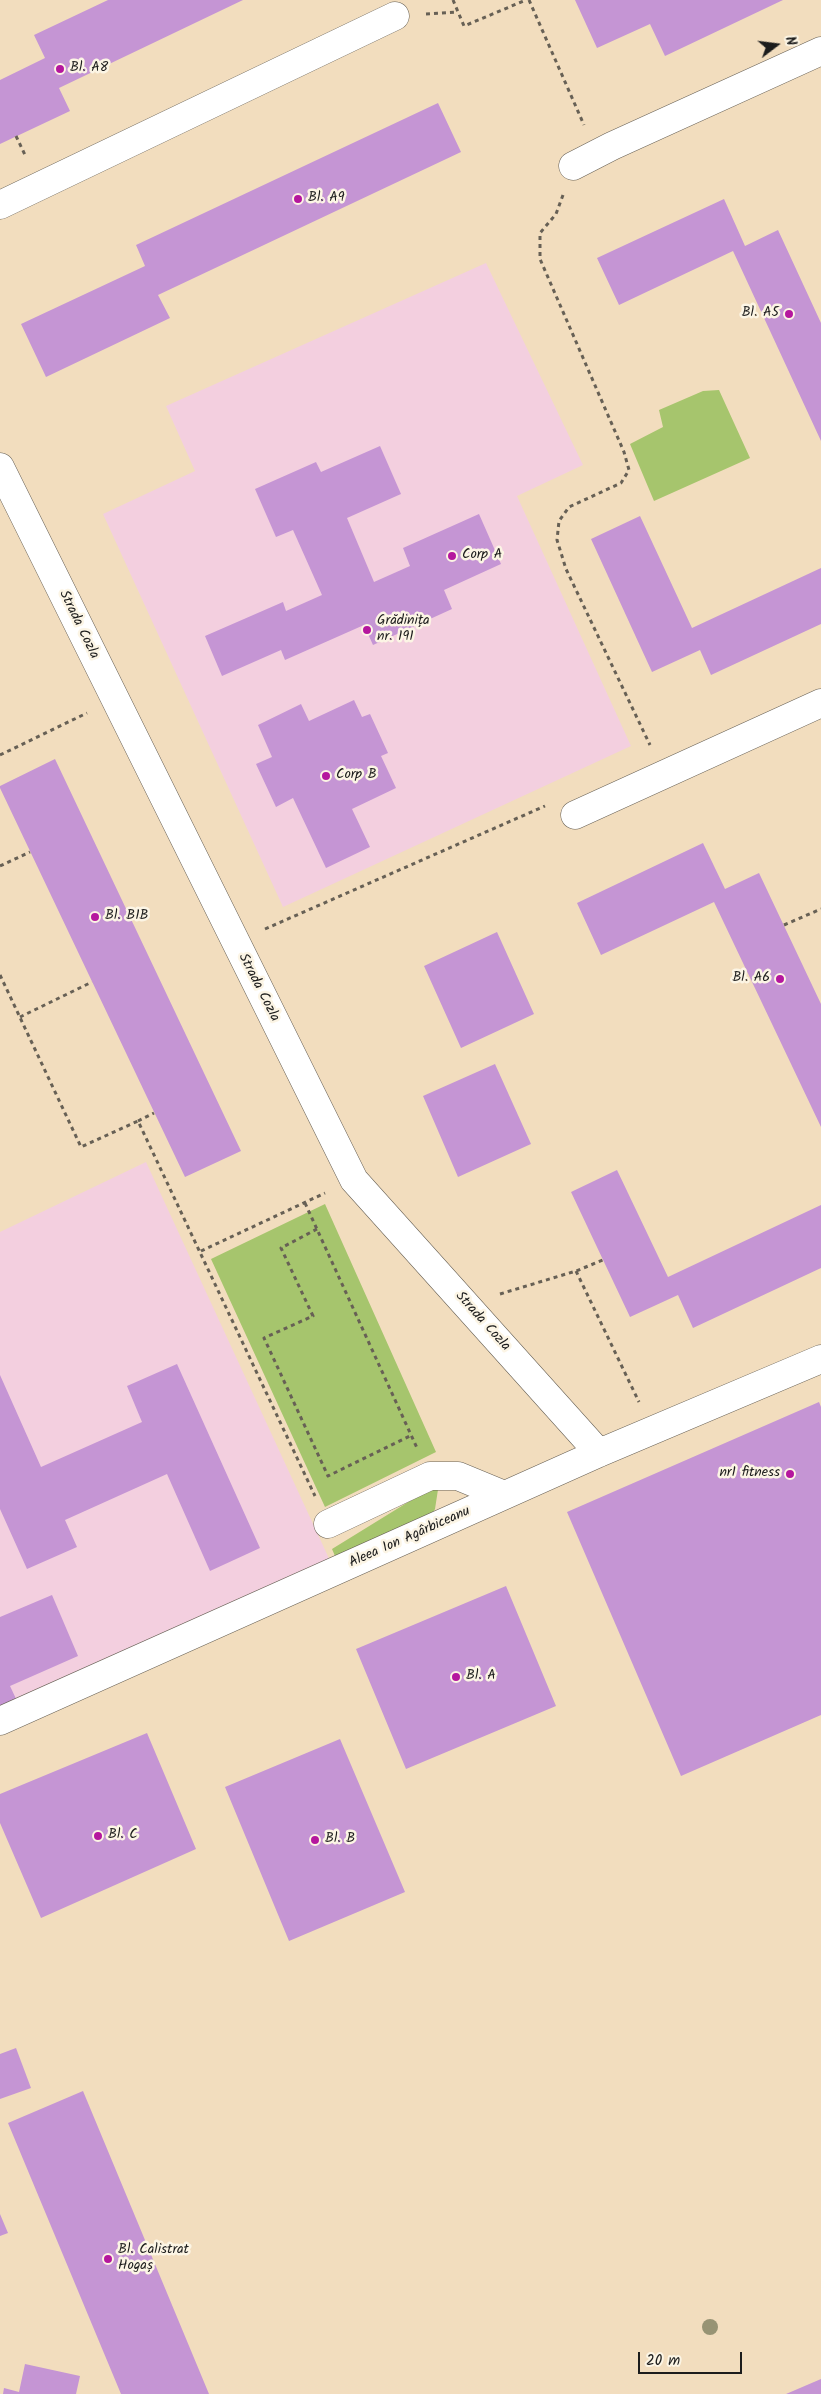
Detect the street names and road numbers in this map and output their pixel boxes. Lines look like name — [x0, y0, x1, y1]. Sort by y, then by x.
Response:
street label: Strada Cozla — [54, 588, 102, 662]
street label: Strada Cozla — [234, 951, 282, 1025]
street label: Strada Cozla — [451, 1289, 513, 1355]
street label: Aleea Ion Agârbiceanu — [347, 1504, 473, 1572]

